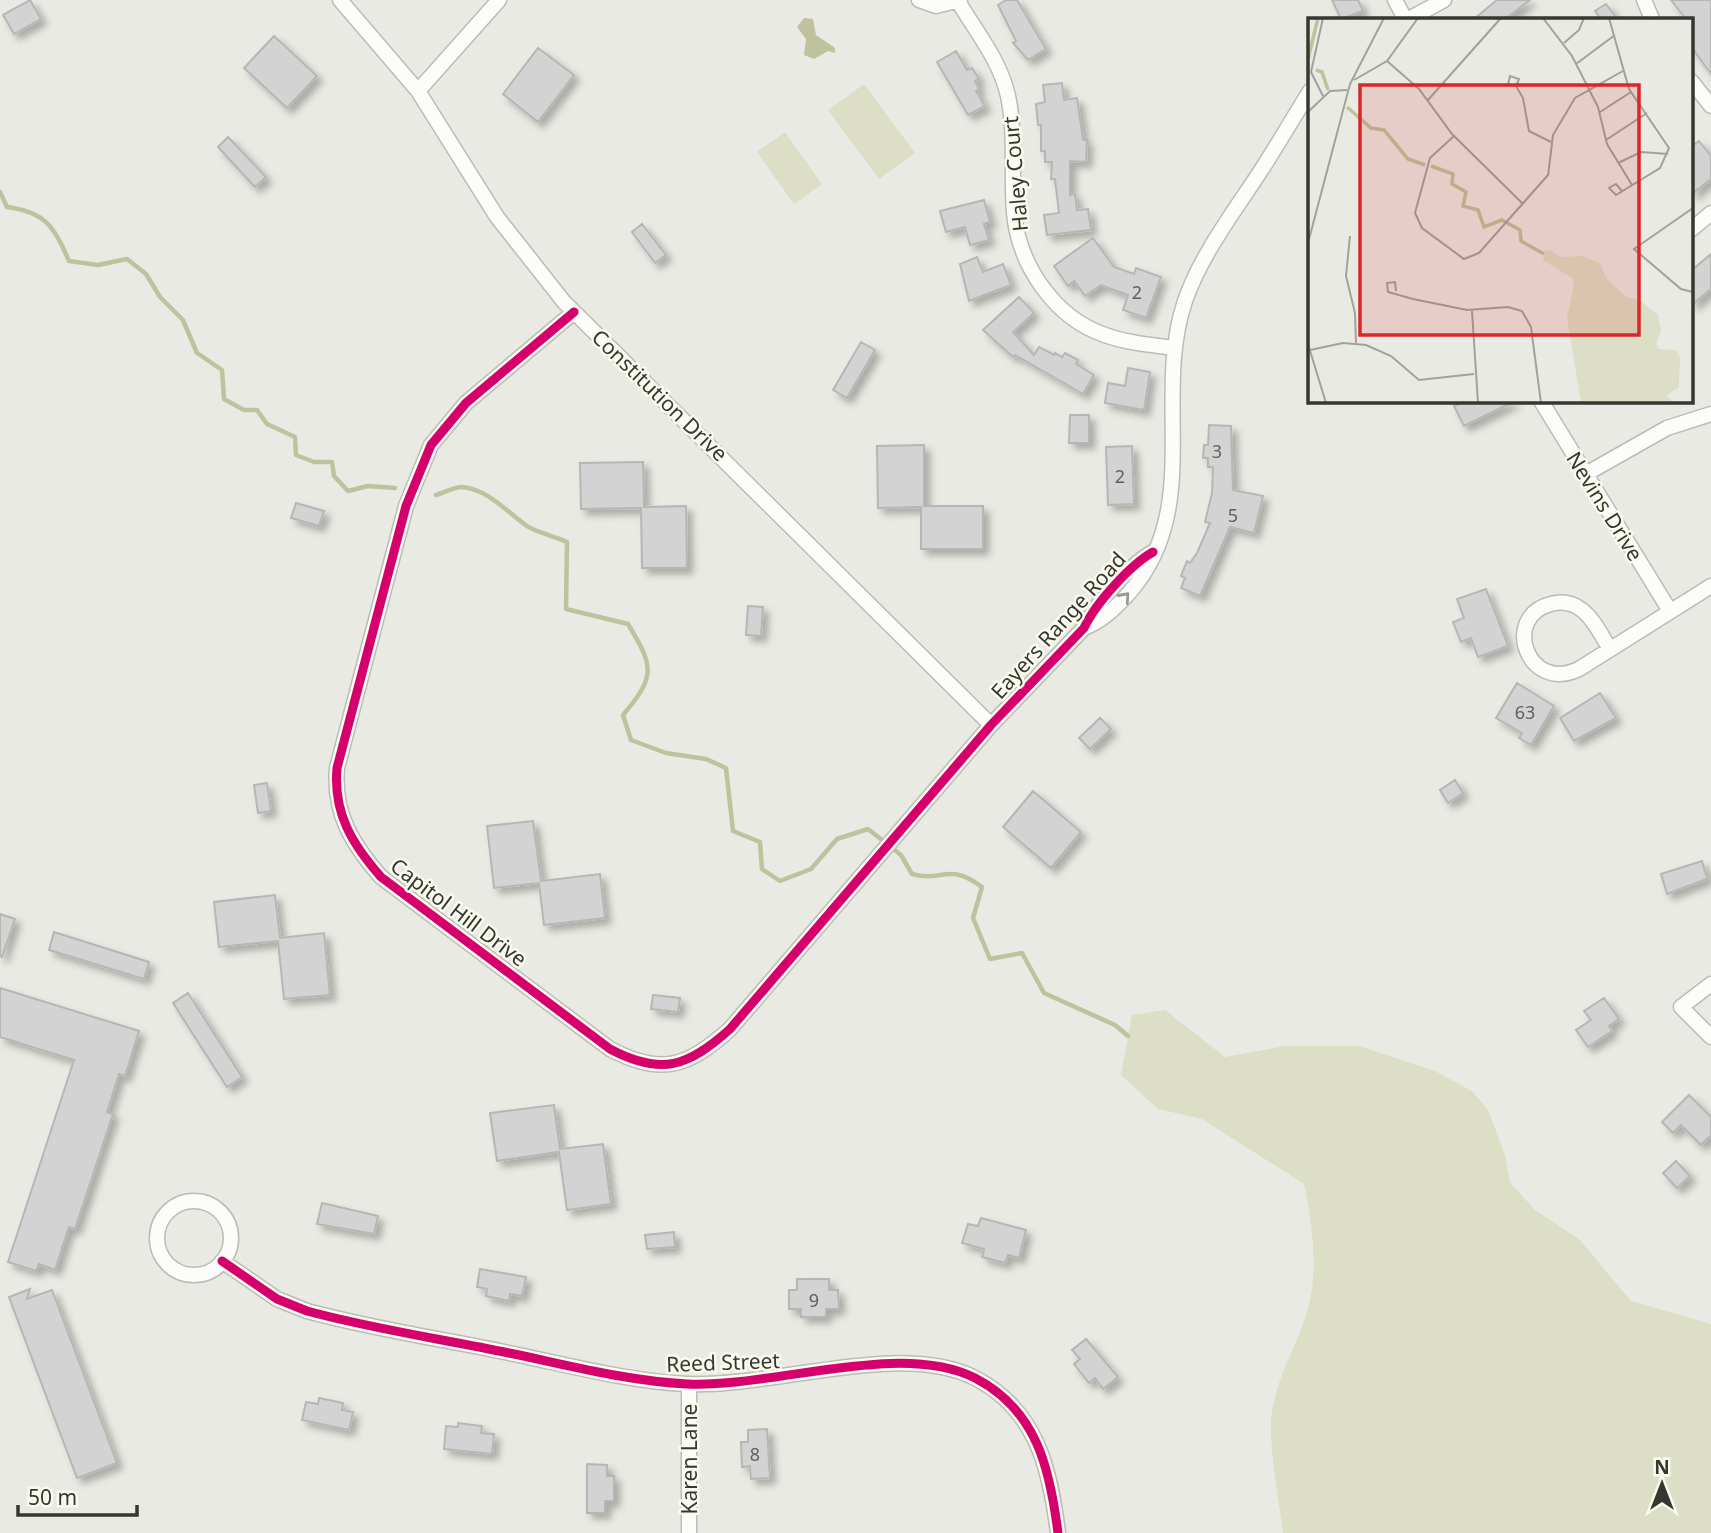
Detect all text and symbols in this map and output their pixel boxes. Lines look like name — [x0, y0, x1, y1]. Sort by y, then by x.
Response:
inset map — [1308, 18, 1694, 402]
street label: Haley Court — [996, 115, 1034, 233]
house number: 2 — [1132, 280, 1142, 304]
street label: Constitution Drive — [586, 323, 734, 467]
house number: 3 — [1212, 439, 1222, 463]
street label: Nevins Drive — [1560, 446, 1650, 566]
house number: 2 — [1115, 464, 1125, 488]
house number: 5 — [1228, 503, 1238, 527]
street label: Eayers Range Road — [984, 546, 1132, 704]
one-way arrow — [1117, 592, 1130, 605]
house number: 63 — [1515, 700, 1535, 724]
street label: Capitol Hill Drive — [385, 852, 533, 972]
house number: 9 — [809, 1288, 819, 1312]
street label: Reed Street — [666, 1346, 781, 1378]
street label: Karen Lane — [675, 1404, 703, 1514]
house number: 8 — [750, 1442, 760, 1466]
north arrow — [1627, 1449, 1697, 1519]
text: N — [1654, 1454, 1670, 1480]
scale bar — [18, 1474, 136, 1518]
text: 50 m — [28, 1483, 77, 1511]

